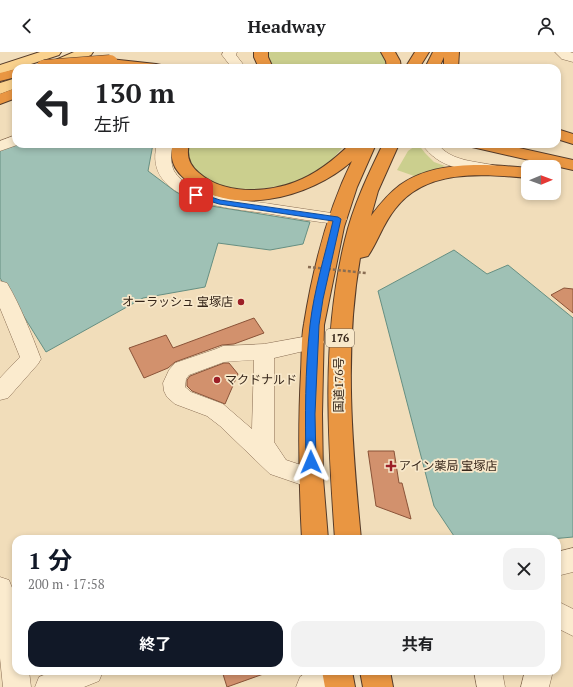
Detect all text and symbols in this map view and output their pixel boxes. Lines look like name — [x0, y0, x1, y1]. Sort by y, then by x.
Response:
text: Headway — [248, 14, 325, 38]
icon: back — [16, 15, 38, 37]
icon: person — [535, 15, 557, 37]
text: 130 m — [94, 74, 175, 111]
icon: left — [28, 80, 80, 132]
text: 左折 — [94, 112, 130, 136]
north arrow — [521, 160, 561, 200]
map controls — [521, 160, 561, 200]
pin — [179, 178, 213, 212]
icon: arrive — [185, 184, 207, 206]
place label: オーラッシュ 宝塚店 — [122, 294, 233, 309]
marker: オーラッシュ 宝塚店 — [236, 297, 246, 307]
road number: 176 — [326, 329, 354, 347]
street label: 国道176号 — [331, 357, 346, 413]
place label: マクドナルド — [225, 372, 297, 387]
marker: マクドナルド — [212, 375, 222, 385]
position arrow — [290, 441, 332, 483]
place label: アイン薬局 宝塚店 — [399, 458, 497, 473]
marker: アイン薬局 宝塚店 — [386, 461, 396, 471]
text: 1 分 — [28, 544, 72, 576]
button: close — [503, 548, 545, 590]
text: 200 m · 17:58 — [28, 575, 105, 593]
button: 終了 — [28, 621, 283, 667]
button: 共有 — [291, 621, 545, 667]

